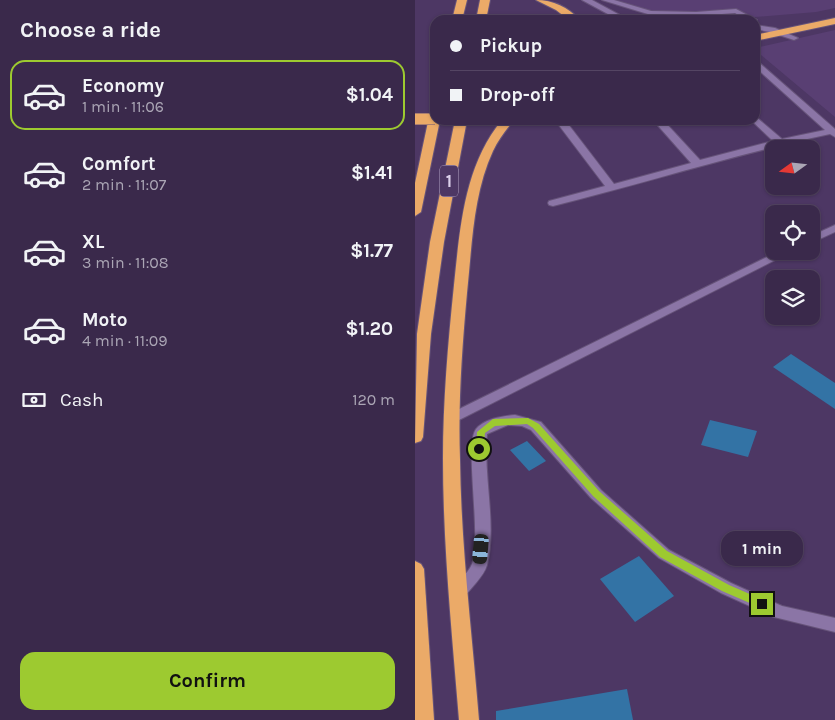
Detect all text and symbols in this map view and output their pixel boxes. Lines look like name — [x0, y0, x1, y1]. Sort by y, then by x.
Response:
text: Choose a ride — [20, 17, 161, 43]
text: Pickup — [480, 35, 542, 57]
icon: car — [22, 73, 67, 118]
text: Economy — [82, 75, 164, 97]
text: $1.04 — [346, 84, 393, 106]
text: Drop-off — [480, 84, 555, 106]
text: 1 min · 11:06 — [82, 97, 164, 116]
north arrow — [765, 140, 820, 195]
map controls — [765, 140, 820, 325]
icon: car — [22, 151, 67, 196]
text: Comfort — [82, 153, 156, 175]
text: $1.41 — [351, 162, 393, 184]
road number: 1 — [440, 166, 458, 197]
text: 2 min · 11:07 — [82, 175, 166, 194]
button: locate — [765, 205, 820, 260]
icon: car — [22, 229, 67, 274]
text: XL — [82, 231, 104, 253]
text: $1.77 — [350, 240, 393, 262]
text: 3 min · 11:08 — [82, 253, 169, 272]
button: layers — [765, 270, 820, 325]
icon: car — [22, 307, 67, 352]
text: Moto — [82, 309, 128, 331]
text: $1.20 — [346, 318, 393, 340]
text: 4 min · 11:09 — [82, 331, 168, 350]
icon: cash — [20, 386, 48, 414]
text: Cash — [60, 389, 104, 411]
text: 120 m — [352, 390, 395, 409]
route start — [468, 438, 490, 460]
callout: 1 min — [721, 532, 803, 566]
car — [472, 533, 489, 565]
text: 1 min — [742, 539, 782, 558]
route end — [751, 593, 773, 615]
button: Confirm — [20, 652, 395, 710]

